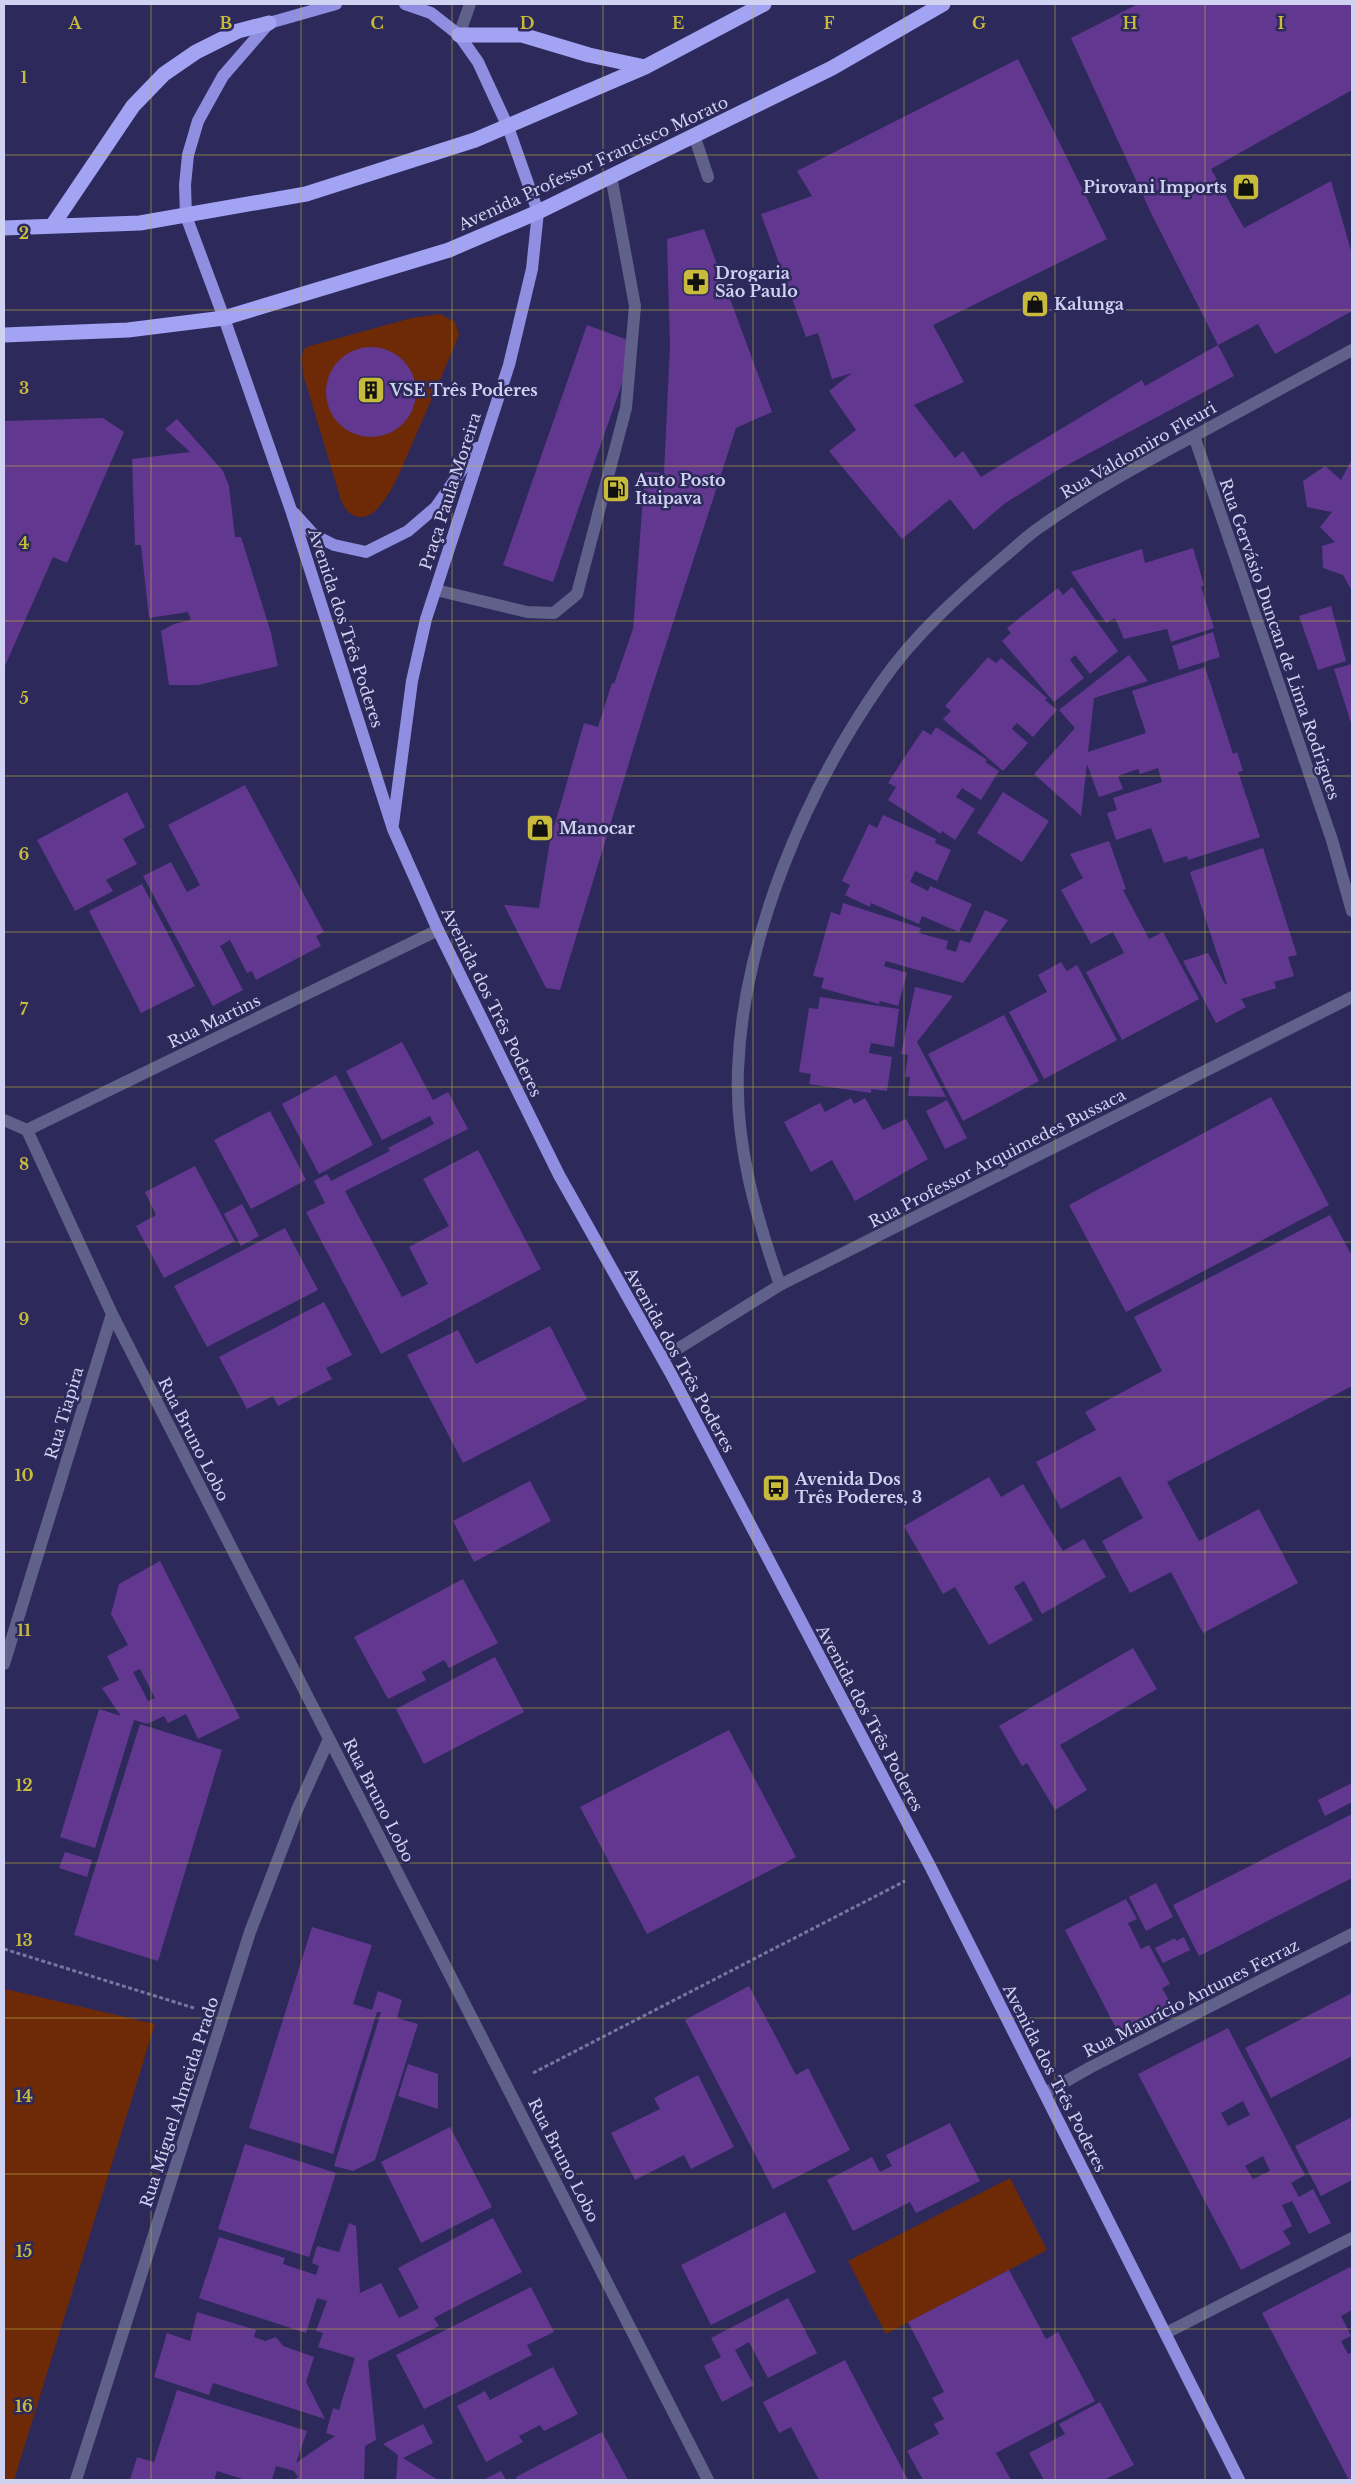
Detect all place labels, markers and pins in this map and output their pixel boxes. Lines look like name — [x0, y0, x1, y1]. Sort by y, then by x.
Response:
shop icon: Pirovani Imports — [1231, 172, 1261, 202]
place label: Pirovani Imports — [1083, 177, 1227, 197]
place label: Drogaria São Paulo — [715, 263, 798, 301]
pharmacy icon: Drogaria São Paulo — [681, 267, 711, 297]
shop icon: Kalunga — [1020, 289, 1050, 319]
place label: Kalunga — [1054, 294, 1124, 314]
building icon: VSE Três Poderes — [356, 375, 386, 405]
place label: VSE Três Poderes — [389, 380, 538, 400]
place label: Auto Posto Itaipava — [634, 470, 726, 508]
fuel station icon: Auto Posto Itaipava — [601, 474, 631, 504]
shop icon: Manocar — [525, 813, 555, 843]
place label: Manocar — [559, 818, 635, 838]
place label: Avenida Dos Três Poderes, 3 — [794, 1469, 922, 1507]
bus stop icon: Avenida Dos Três Poderes, 3 — [761, 1473, 791, 1503]

